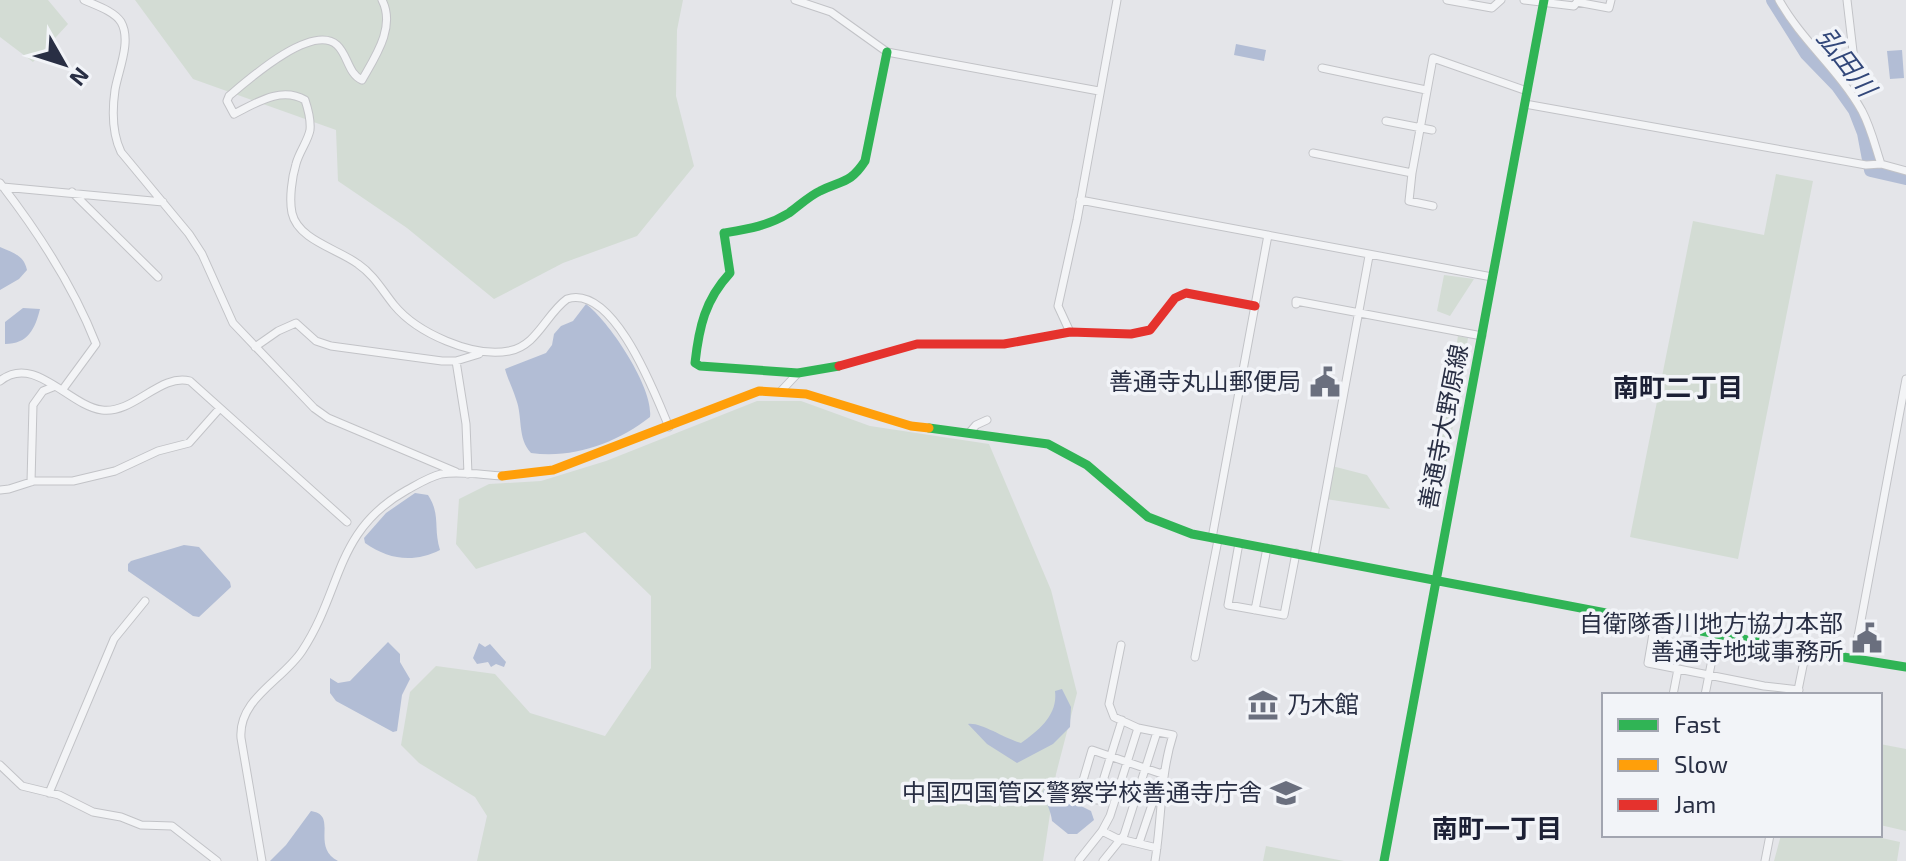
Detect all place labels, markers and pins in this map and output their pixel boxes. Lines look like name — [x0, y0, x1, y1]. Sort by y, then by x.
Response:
public building icon: 善通寺丸山郵便局 — [1308, 365, 1342, 399]
place label: 善通寺丸山郵便局 — [1109, 366, 1301, 395]
place label: 自衛隊香川地方協力本部 善通寺地域事務所 — [1579, 608, 1843, 665]
public building icon: 自衛隊香川地方協力本部 善通寺地域事務所 — [1850, 621, 1884, 655]
museum icon: 乃木館 — [1246, 688, 1280, 722]
place label: 乃木館 — [1287, 689, 1359, 718]
school or university icon: 中国四国管区警察学校善通寺庁舎 — [1269, 776, 1303, 810]
place label: 中国四国管区警察学校善通寺庁舎 — [902, 777, 1262, 806]

